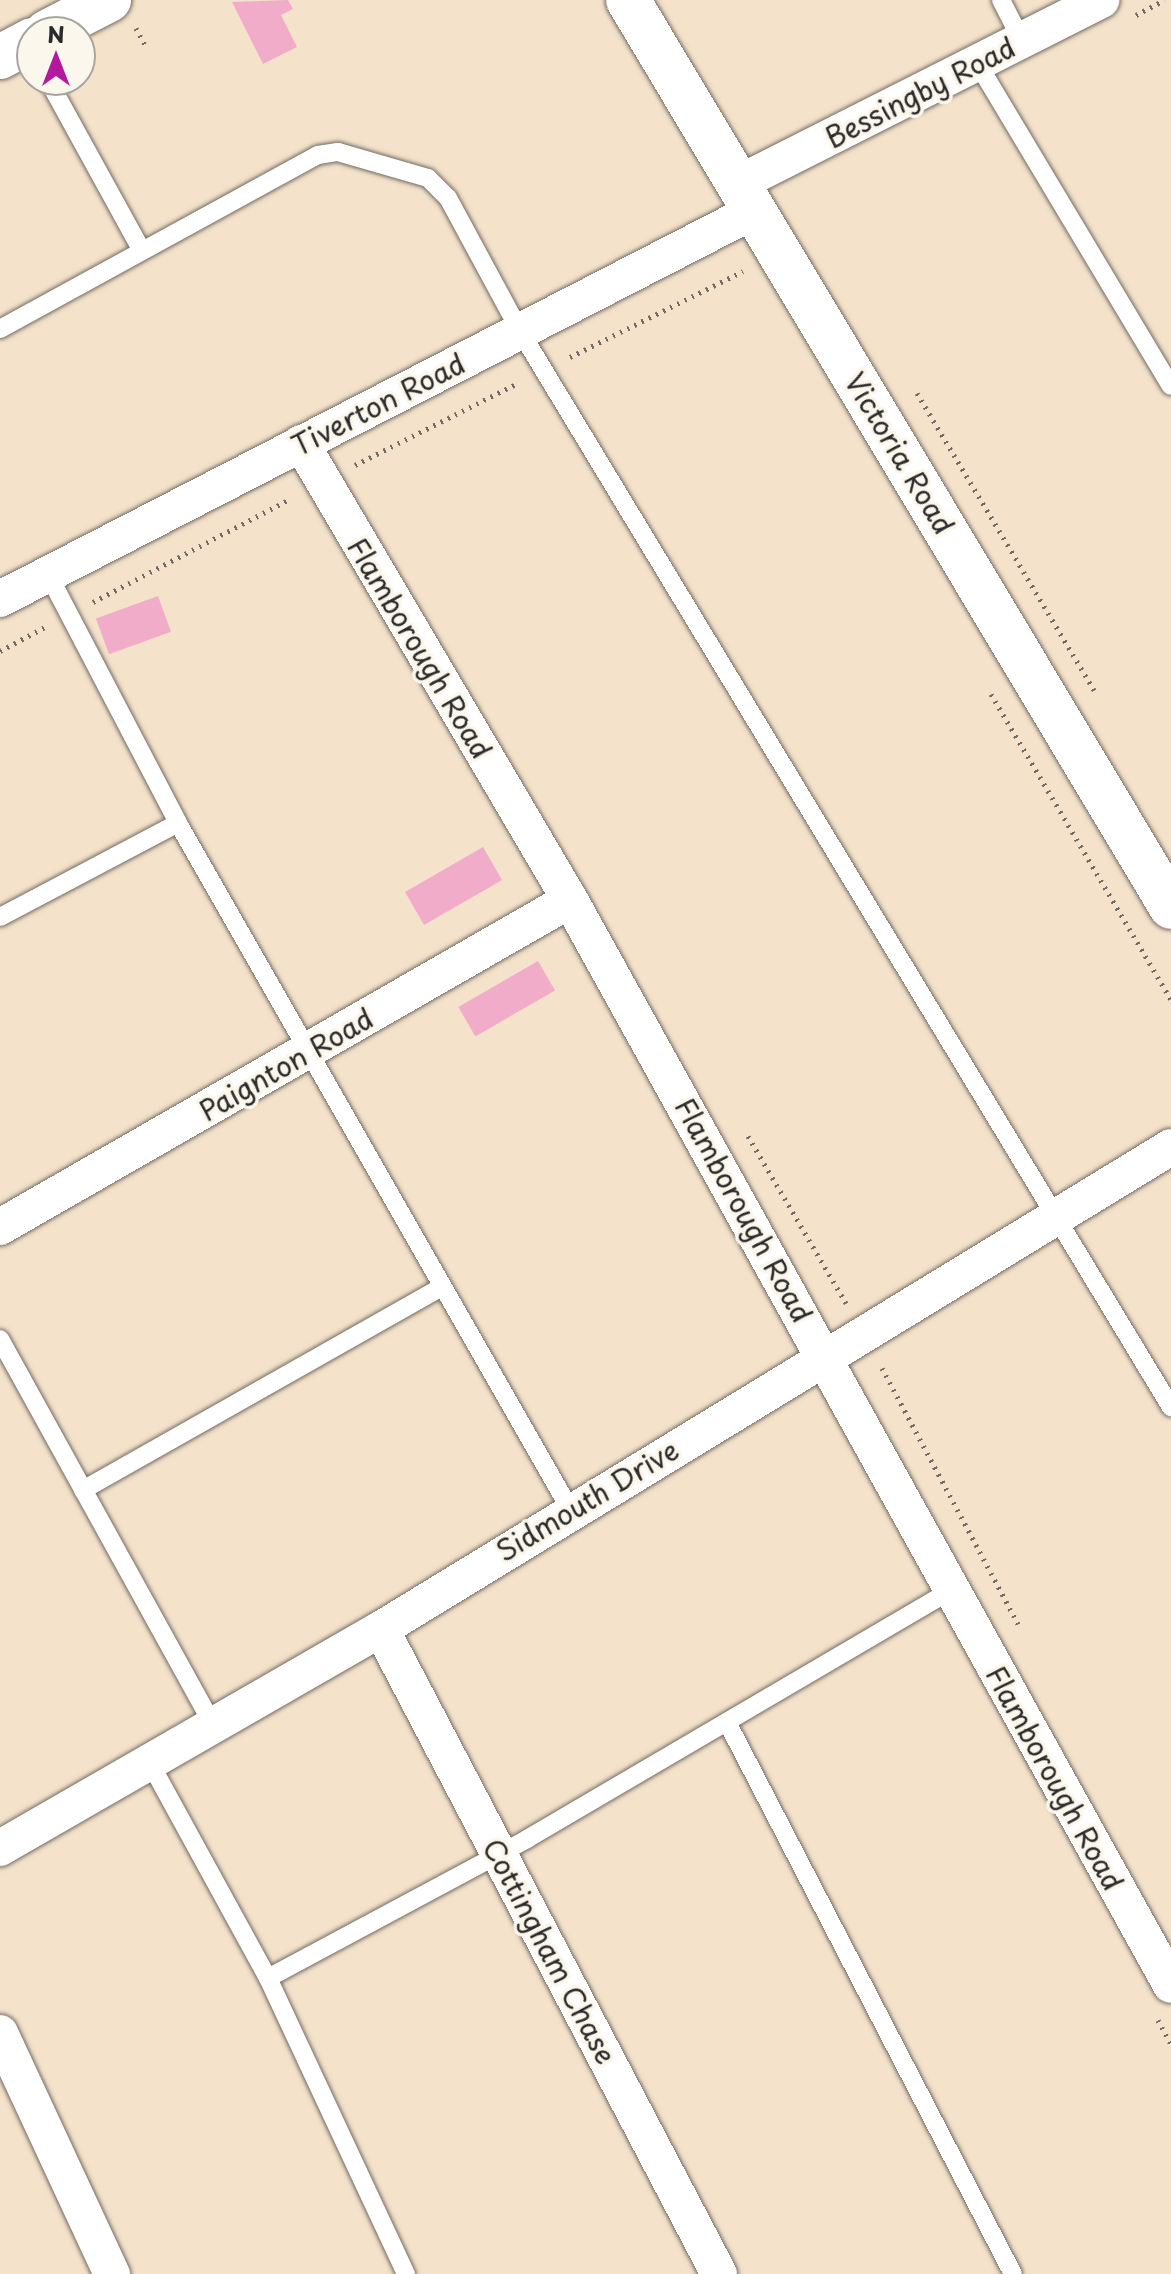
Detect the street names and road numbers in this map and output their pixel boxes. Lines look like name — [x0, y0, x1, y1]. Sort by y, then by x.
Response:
street label: Bessingby Road — [819, 29, 1021, 155]
street label: Tiverton Road — [286, 346, 470, 462]
street label: Victoria Road — [839, 366, 961, 540]
street label: Flamborough Road — [341, 531, 499, 765]
street label: Paignton Road — [193, 1001, 379, 1127]
street label: Flamborough Road — [668, 1092, 820, 1328]
street label: Sidmouth Drive — [489, 1432, 685, 1568]
street label: Flamborough Road — [979, 1660, 1131, 1896]
street label: Cottingham Chase — [476, 1832, 624, 2070]

